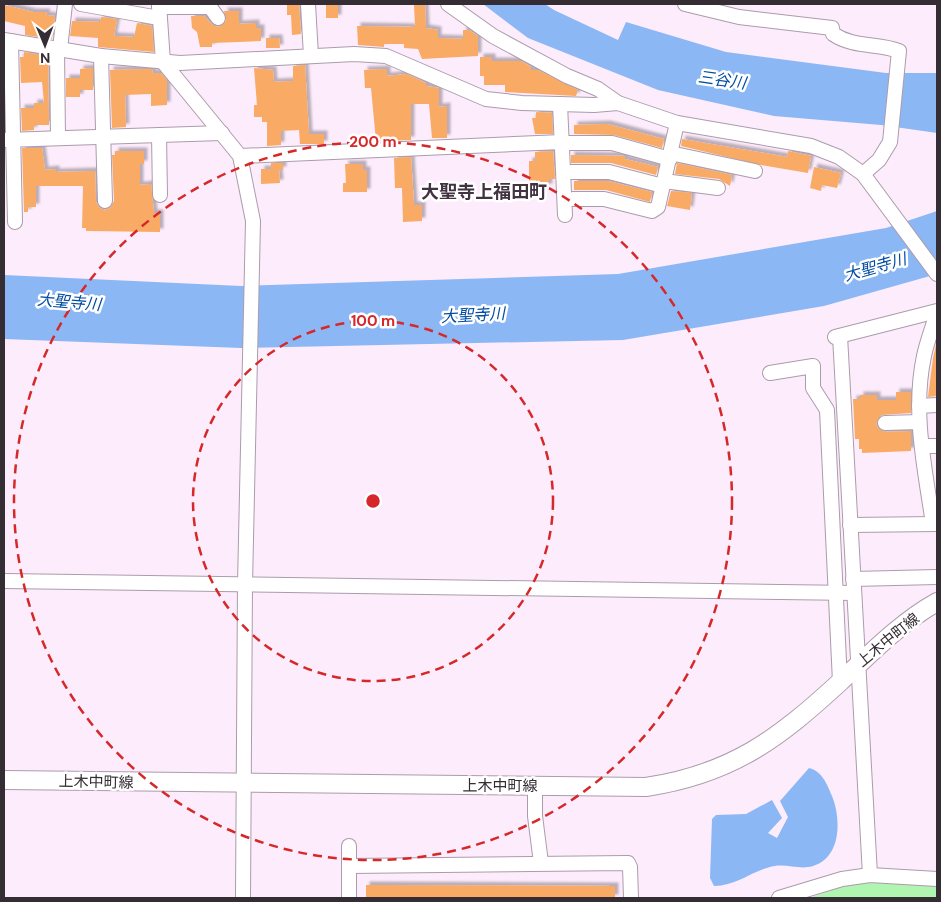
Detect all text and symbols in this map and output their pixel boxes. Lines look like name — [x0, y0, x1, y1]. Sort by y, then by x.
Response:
north arrow — [20, 20, 70, 70]
text: N — [40, 49, 50, 67]
water label: 三谷川 — [697, 66, 749, 94]
text: 200 m — [349, 132, 397, 152]
district label: 大聖寺上福田町 — [421, 180, 547, 204]
water label: 大聖寺川 — [841, 248, 911, 286]
water label: 大聖寺川 — [36, 289, 104, 315]
water label: 大聖寺川 — [440, 303, 507, 327]
text: 100 m — [351, 311, 395, 331]
centre of rings — [364, 492, 382, 510]
street label: 上木中町線 — [853, 609, 923, 671]
street label: 上木中町線 — [58, 771, 134, 793]
street label: 上木中町線 — [462, 776, 538, 796]

